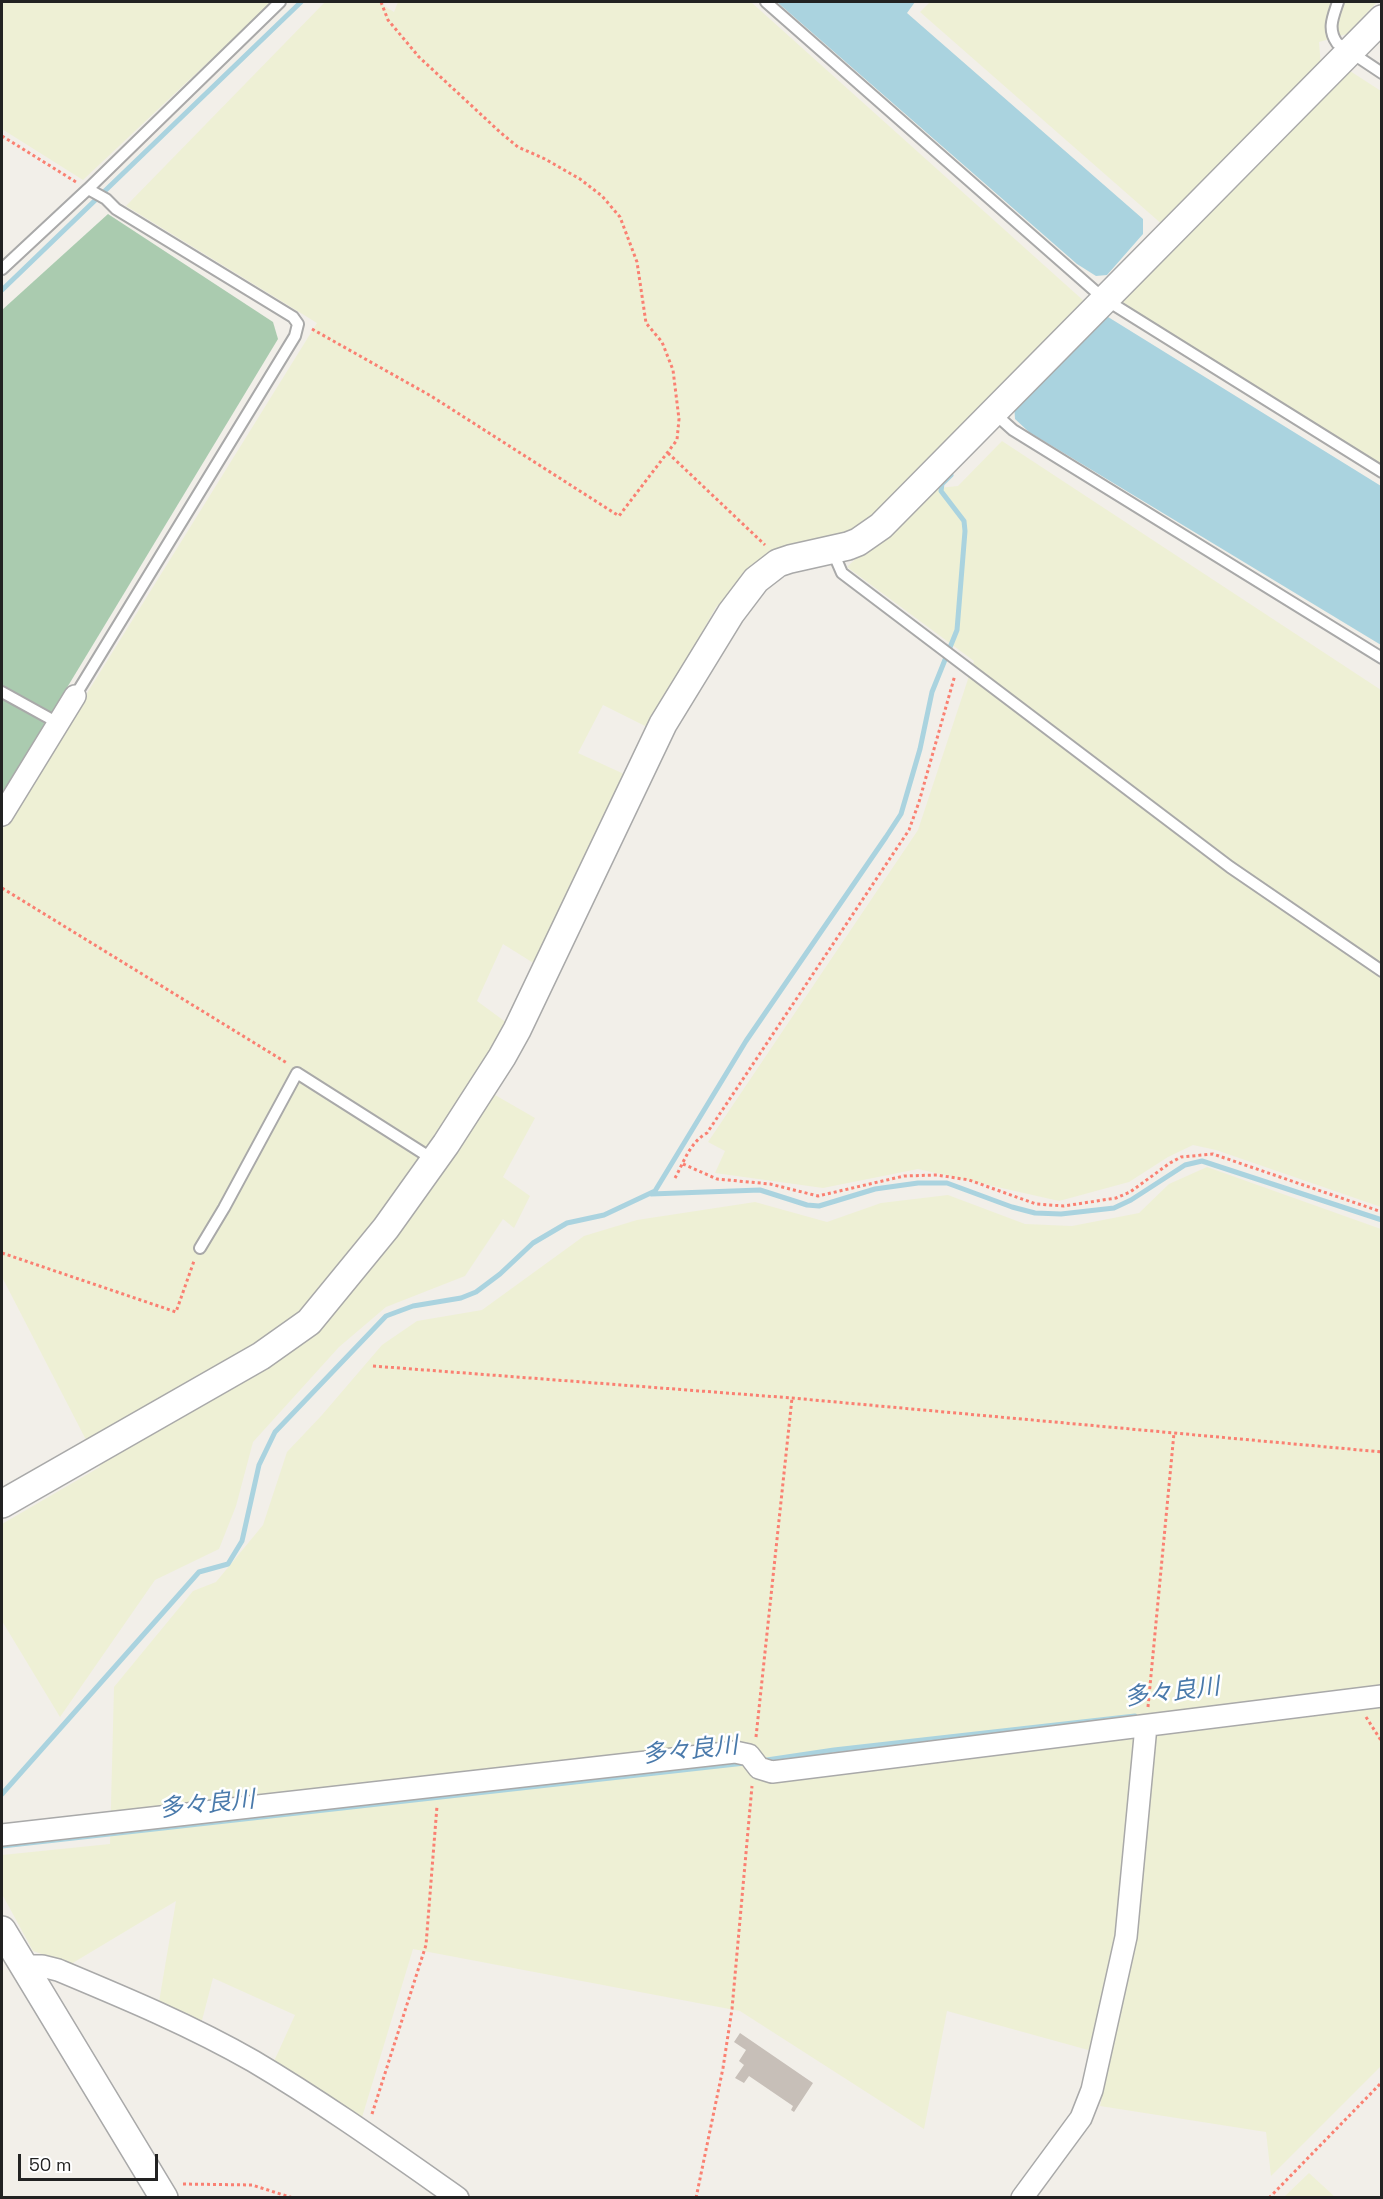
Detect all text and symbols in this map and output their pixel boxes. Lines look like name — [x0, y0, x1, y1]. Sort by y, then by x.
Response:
water label: 多々良川 — [1123, 1673, 1221, 1713]
water label: 多々良川 — [641, 1732, 739, 1770]
water label: 多々良川 — [158, 1786, 256, 1824]
scale bar — [21, 2142, 160, 2180]
text: 50 m — [29, 2153, 71, 2176]

